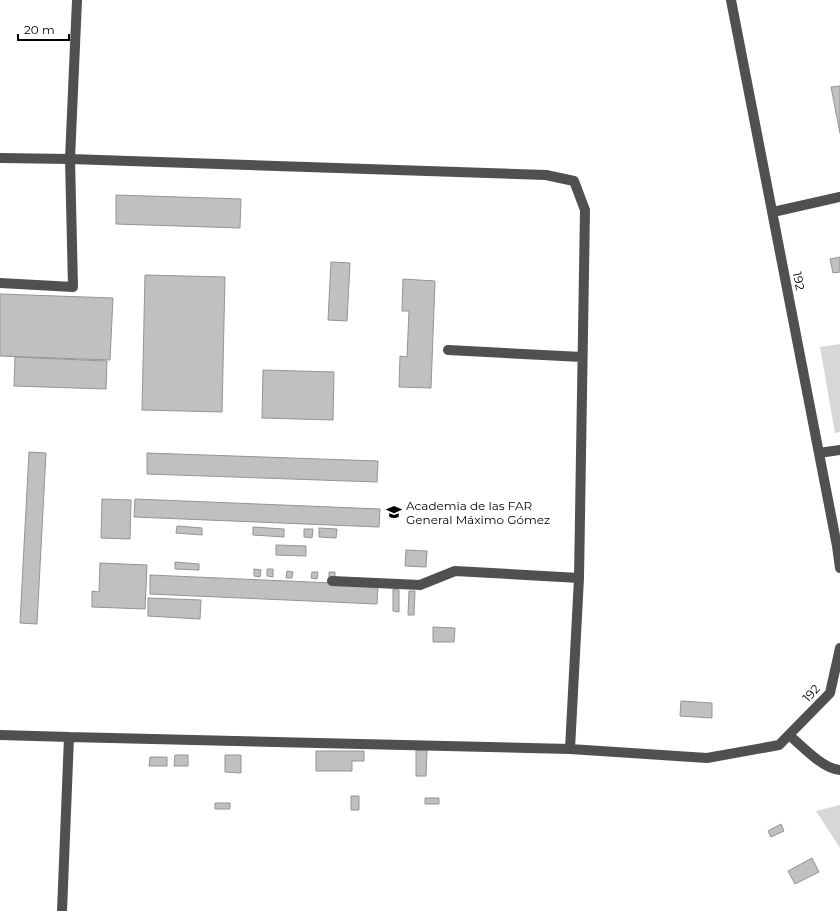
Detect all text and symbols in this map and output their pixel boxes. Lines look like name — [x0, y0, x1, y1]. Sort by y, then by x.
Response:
scale bar — [18, 16, 69, 42]
text: 20 m — [24, 22, 55, 37]
street label: 192 — [790, 271, 808, 292]
place label: Academia de las FAR General Máximo Gómez — [406, 498, 550, 527]
school or university icon: Academia de las FAR General Máximo Gómez — [385, 503, 403, 521]
street label: 192 — [799, 681, 823, 705]

